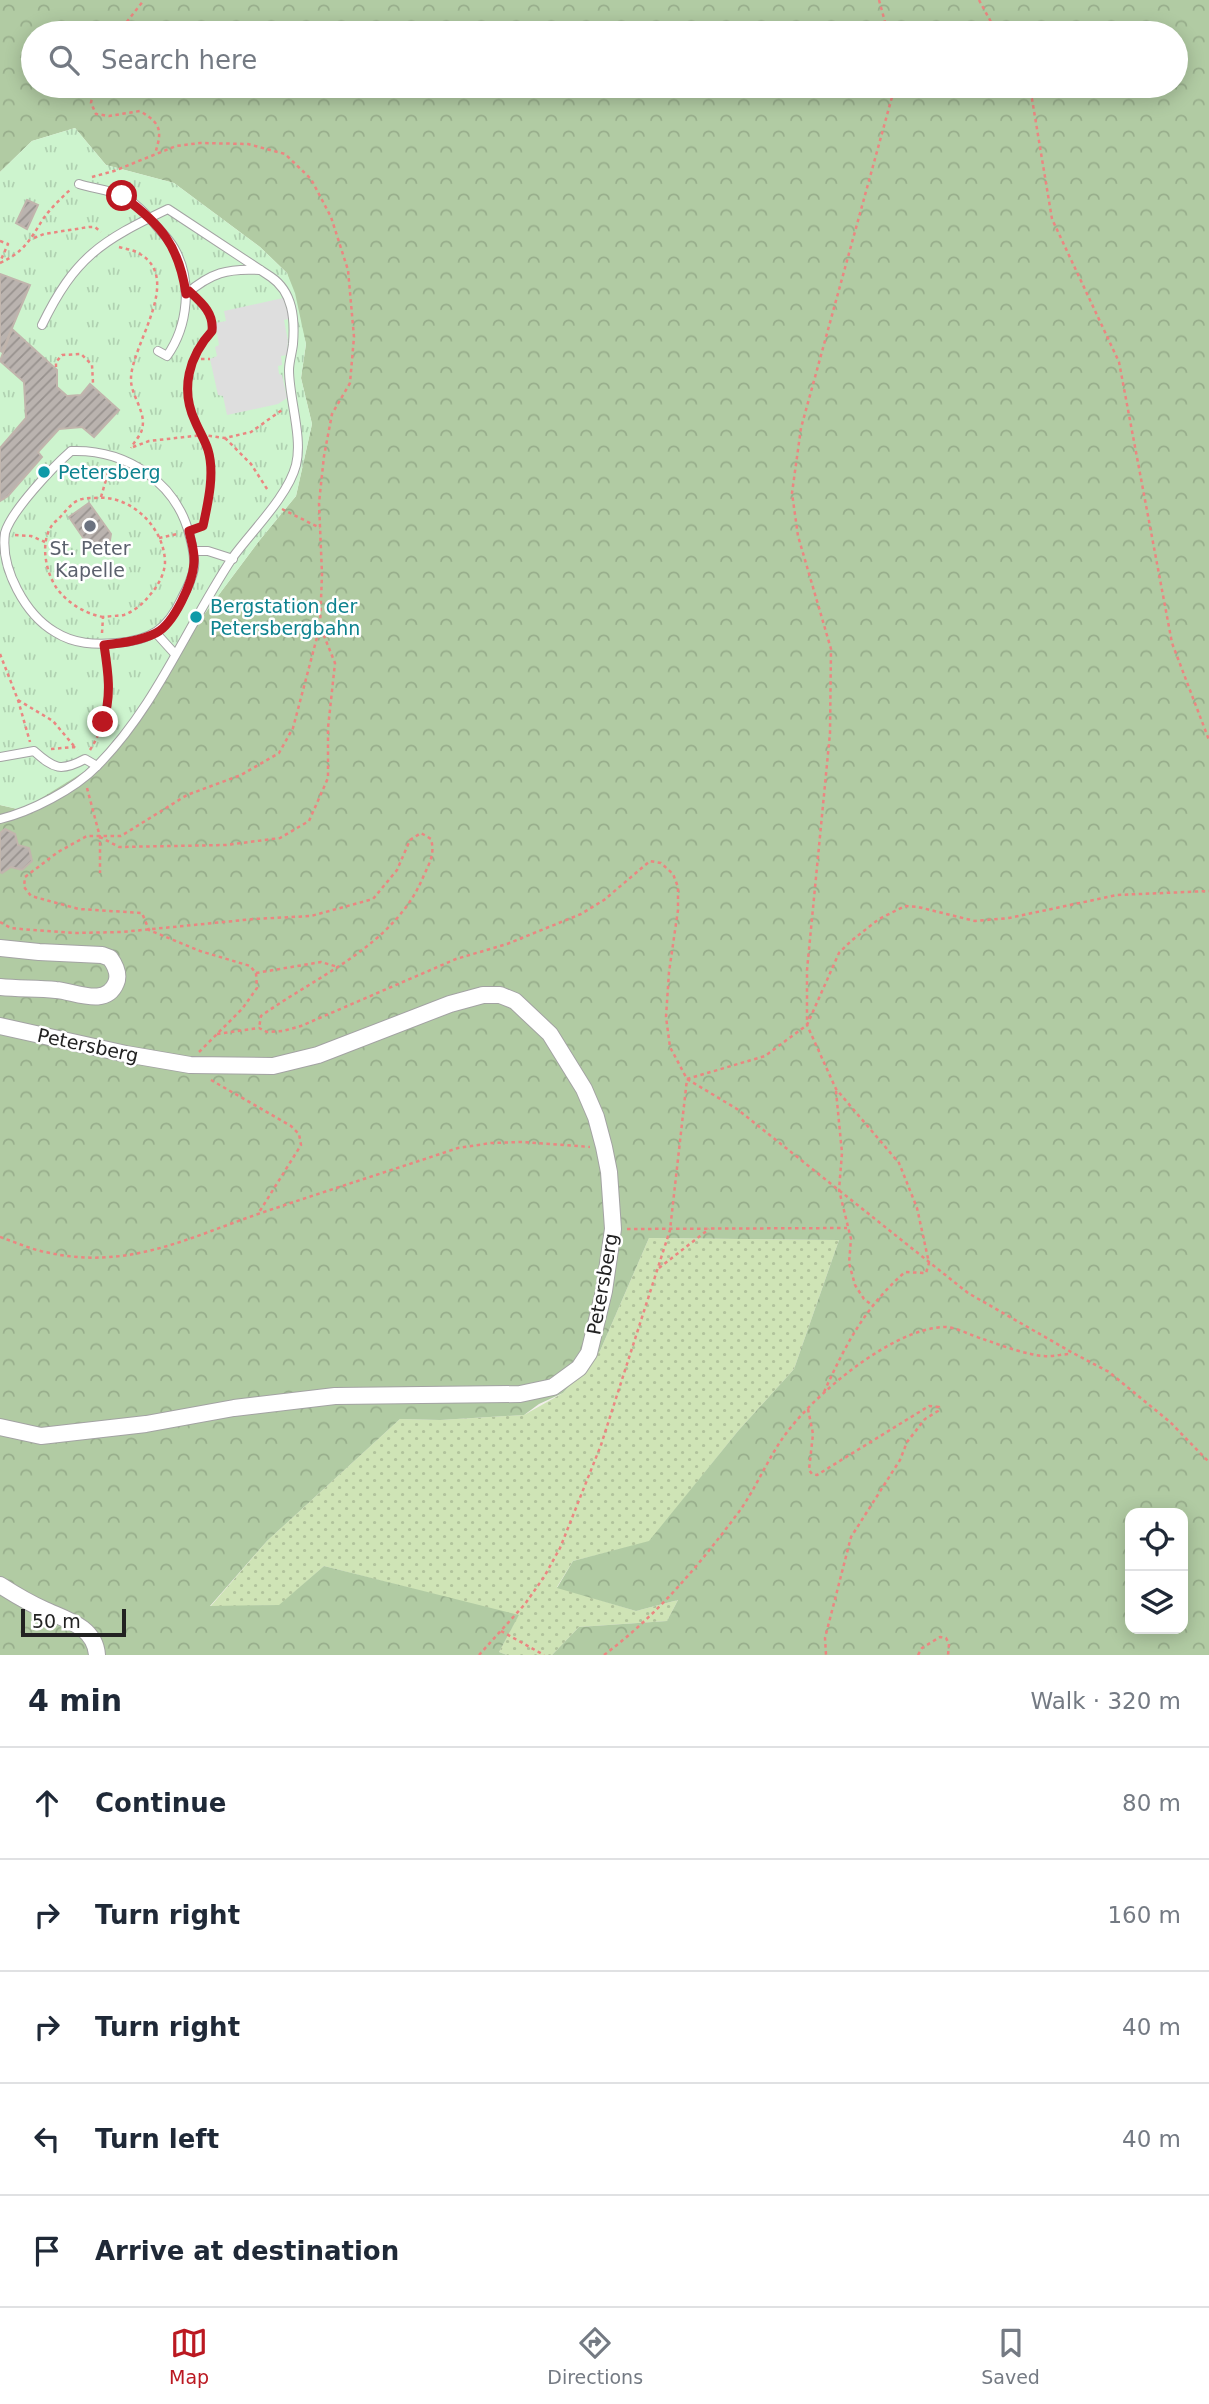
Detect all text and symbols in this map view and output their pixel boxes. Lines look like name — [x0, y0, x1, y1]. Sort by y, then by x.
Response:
search box — [21, 21, 1188, 98]
icon: search — [45, 41, 83, 79]
text: Search here — [101, 45, 257, 75]
route start — [106, 180, 137, 211]
place label: Petersberg — [58, 461, 161, 483]
marker: Petersberg — [36, 464, 52, 480]
marker: St. Peter Kapelle — [82, 518, 98, 534]
place label: St. Peter Kapelle — [49, 537, 131, 581]
place label: Bergstation der Petersbergbahn — [210, 595, 360, 639]
marker: Bergstation der Petersbergbahn — [188, 609, 204, 625]
route end — [87, 706, 118, 737]
street label: Petersberg — [36, 1024, 140, 1066]
street label: Petersberg — [582, 1232, 622, 1336]
map controls — [1125, 1508, 1188, 1634]
button: locate — [1125, 1508, 1188, 1571]
button: layers — [1125, 1571, 1188, 1634]
scale bar — [21, 1606, 126, 1638]
text: 50 m — [32, 1610, 81, 1632]
text: 4 min — [28, 1683, 122, 1718]
text: Walk · 320 m — [1030, 1688, 1181, 1714]
icon: ahead — [28, 1784, 66, 1822]
text: Continue — [95, 1788, 226, 1818]
text: 80 m — [1122, 1790, 1181, 1816]
icon: right — [28, 1896, 66, 1934]
text: Turn right — [95, 1900, 240, 1930]
text: 160 m — [1107, 1902, 1181, 1928]
icon: right — [28, 2008, 66, 2046]
text: Turn right — [95, 2012, 240, 2042]
text: 40 m — [1122, 2014, 1181, 2040]
icon: left — [28, 2120, 66, 2158]
text: Turn left — [95, 2124, 219, 2154]
text: 40 m — [1122, 2126, 1181, 2152]
icon: arrive — [28, 2232, 66, 2270]
text: Arrive at destination — [95, 2236, 399, 2266]
tab: Map — [169, 2324, 209, 2388]
tab: Directions — [547, 2324, 643, 2388]
tab: Saved — [981, 2324, 1040, 2388]

